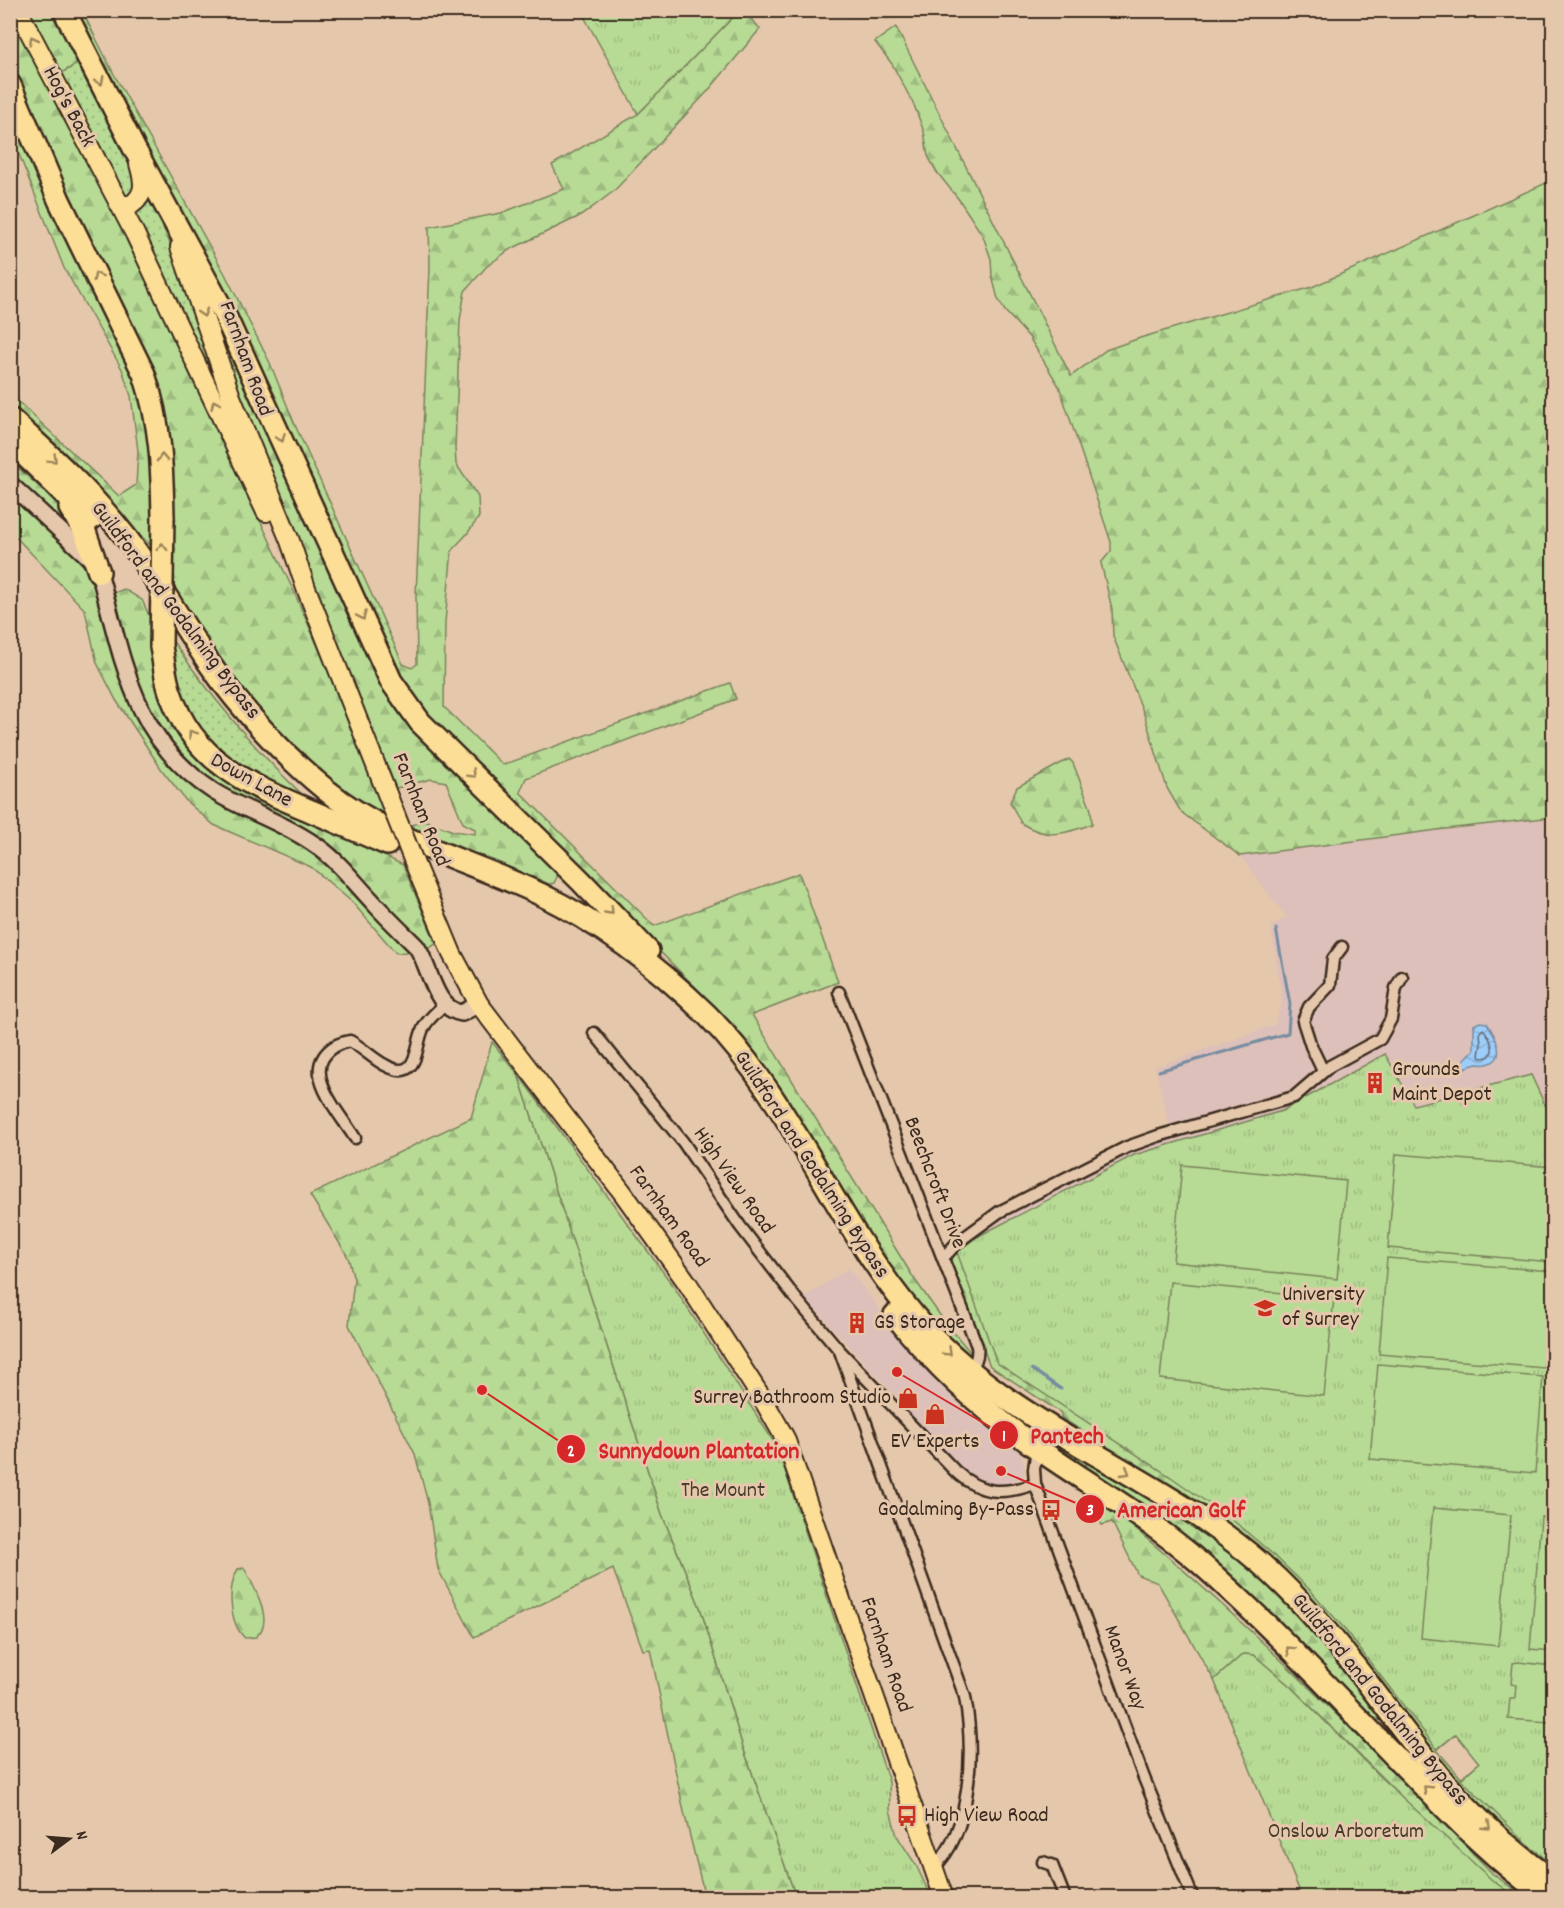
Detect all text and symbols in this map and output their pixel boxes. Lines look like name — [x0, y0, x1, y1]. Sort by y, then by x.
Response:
one-way arrow — [29, 36, 40, 46]
street label: Hog's Back — [34, 61, 102, 153]
one-way arrow — [92, 75, 104, 86]
one-way arrow — [93, 272, 104, 283]
street label: Farnham Road — [210, 297, 280, 421]
one-way arrow — [195, 307, 208, 318]
one-way arrow — [211, 399, 223, 410]
one-way arrow — [274, 432, 286, 443]
one-way arrow — [46, 452, 57, 463]
one-way arrow — [155, 454, 168, 463]
street label: Guildford and Godalming Bypass — [83, 495, 267, 727]
one-way arrow — [156, 543, 168, 552]
one-way arrow — [354, 610, 366, 621]
one-way arrow — [189, 730, 200, 741]
street label: Down Lane — [204, 746, 298, 816]
street label: Farnham Road — [383, 748, 457, 872]
one-way arrow — [465, 767, 476, 777]
one-way arrow — [603, 904, 614, 915]
street label: Guildford and Godalming Bypass — [726, 1045, 896, 1285]
place label: Grounds Maint Depot — [1392, 1055, 1492, 1111]
building icon: Grounds Maint Depot — [1363, 1071, 1387, 1095]
street label: Beechcroft Drive — [895, 1113, 973, 1253]
street label: High View Road — [685, 1121, 781, 1241]
street label: Farnham Road — [620, 1159, 716, 1275]
place label: University of Surrey — [1282, 1280, 1365, 1336]
school or university icon: University of Surrey — [1253, 1296, 1277, 1320]
place label: GS Storage — [874, 1308, 965, 1339]
building icon: GS Storage — [845, 1311, 869, 1335]
one-way arrow — [941, 1345, 952, 1356]
place label: Surrey Bathroom Studio — [694, 1383, 891, 1414]
shop icon: Surrey Bathroom Studio — [896, 1386, 920, 1410]
shop icon: EV Experts — [923, 1402, 947, 1426]
callout: Pantech — [989, 1414, 1116, 1456]
text: Pantech — [1030, 1421, 1104, 1455]
text: 1 — [1002, 1425, 1006, 1450]
place label: EV Experts — [890, 1427, 980, 1458]
callout: Sunnydown Plantation — [556, 1428, 811, 1470]
text: Sunnydown Plantation — [599, 1436, 799, 1470]
text: 2 — [567, 1440, 575, 1465]
one-way arrow — [1120, 1465, 1130, 1476]
park label: The Mount — [681, 1476, 765, 1507]
callout: American Golf — [1075, 1488, 1257, 1530]
place label: Godalming By-Pass — [878, 1495, 1034, 1526]
text: American Golf — [1117, 1495, 1246, 1529]
bus stop icon: Godalming By-Pass — [1039, 1498, 1063, 1522]
text: 3 — [1086, 1499, 1094, 1524]
street label: Guildford and Godalming Bypass — [1283, 1587, 1475, 1813]
street label: Farnham Road — [851, 1593, 919, 1717]
street label: Manor Way — [1094, 1621, 1154, 1716]
one-way arrow — [1286, 1647, 1297, 1658]
one-way arrow — [1423, 1786, 1434, 1797]
place label: High View Road — [924, 1801, 1049, 1832]
bus stop icon: High View Road — [895, 1804, 919, 1828]
north arrow — [39, 1809, 99, 1869]
park label: Onslow Arboretum — [1268, 1817, 1424, 1848]
one-way arrow — [1480, 1819, 1490, 1830]
text: N — [69, 1829, 93, 1843]

